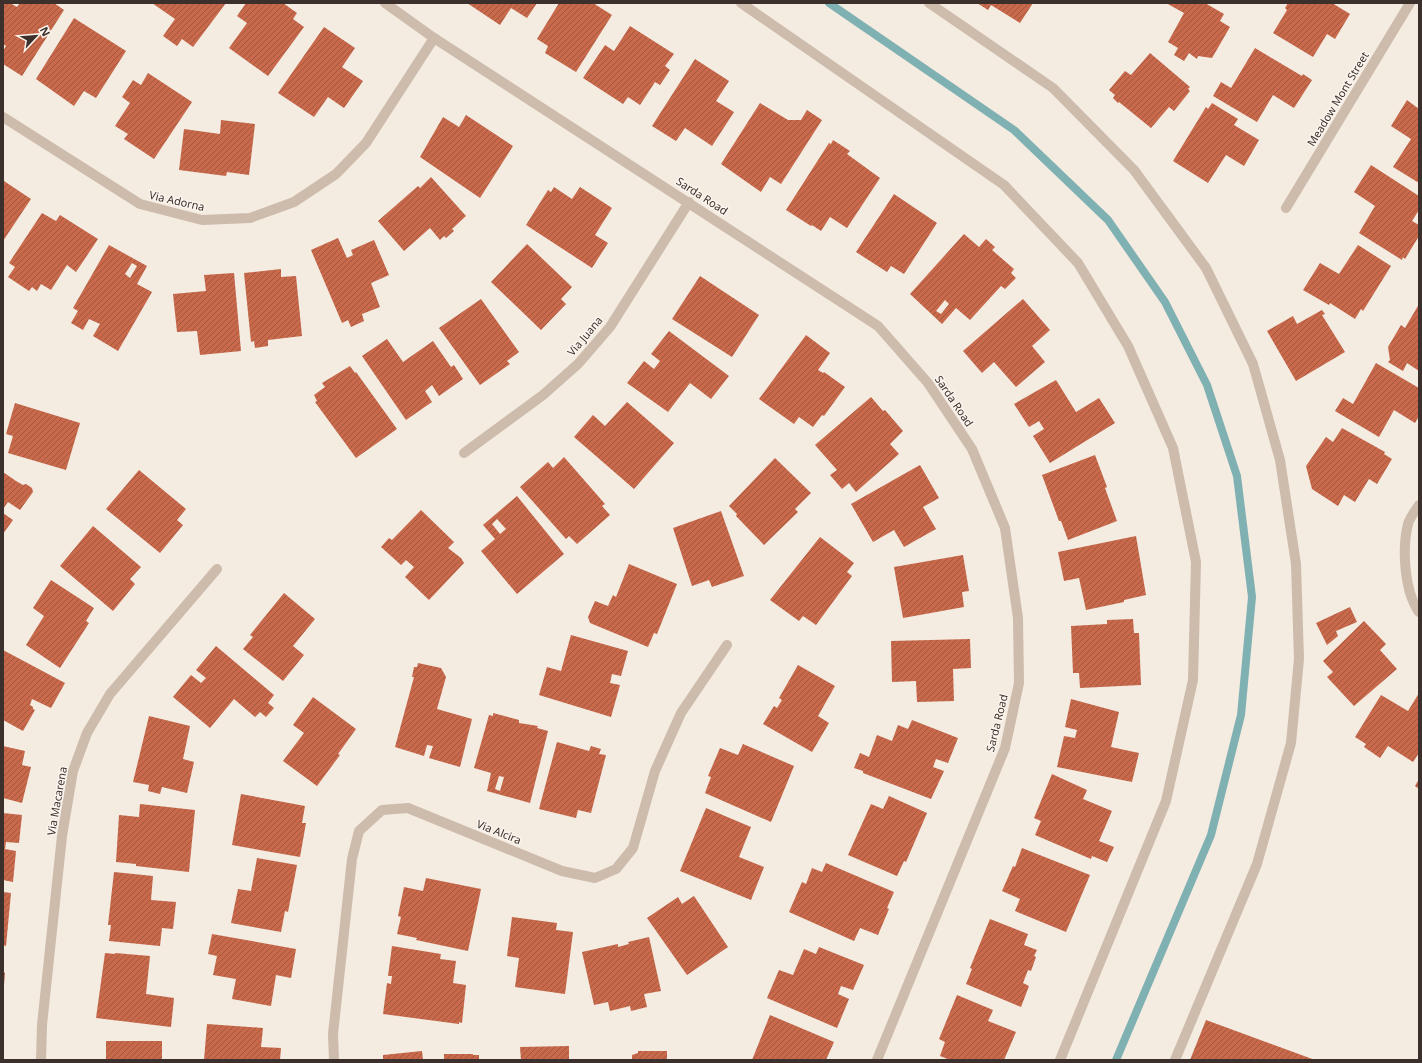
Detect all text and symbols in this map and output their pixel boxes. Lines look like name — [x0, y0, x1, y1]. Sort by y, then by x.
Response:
north arrow — [16, 16, 56, 56]
text: N — [37, 24, 54, 39]
street label: Meadow Mont Street — [1303, 49, 1372, 149]
street label: Sarda Road — [674, 173, 731, 218]
street label: Via Adorna — [148, 187, 206, 214]
street label: Via Juana — [564, 313, 606, 359]
street label: Sarda Road — [932, 372, 977, 429]
street label: Sarda Road — [982, 693, 1011, 753]
street label: Via Macarena — [43, 765, 70, 836]
street label: Via Alcira — [475, 816, 524, 847]

